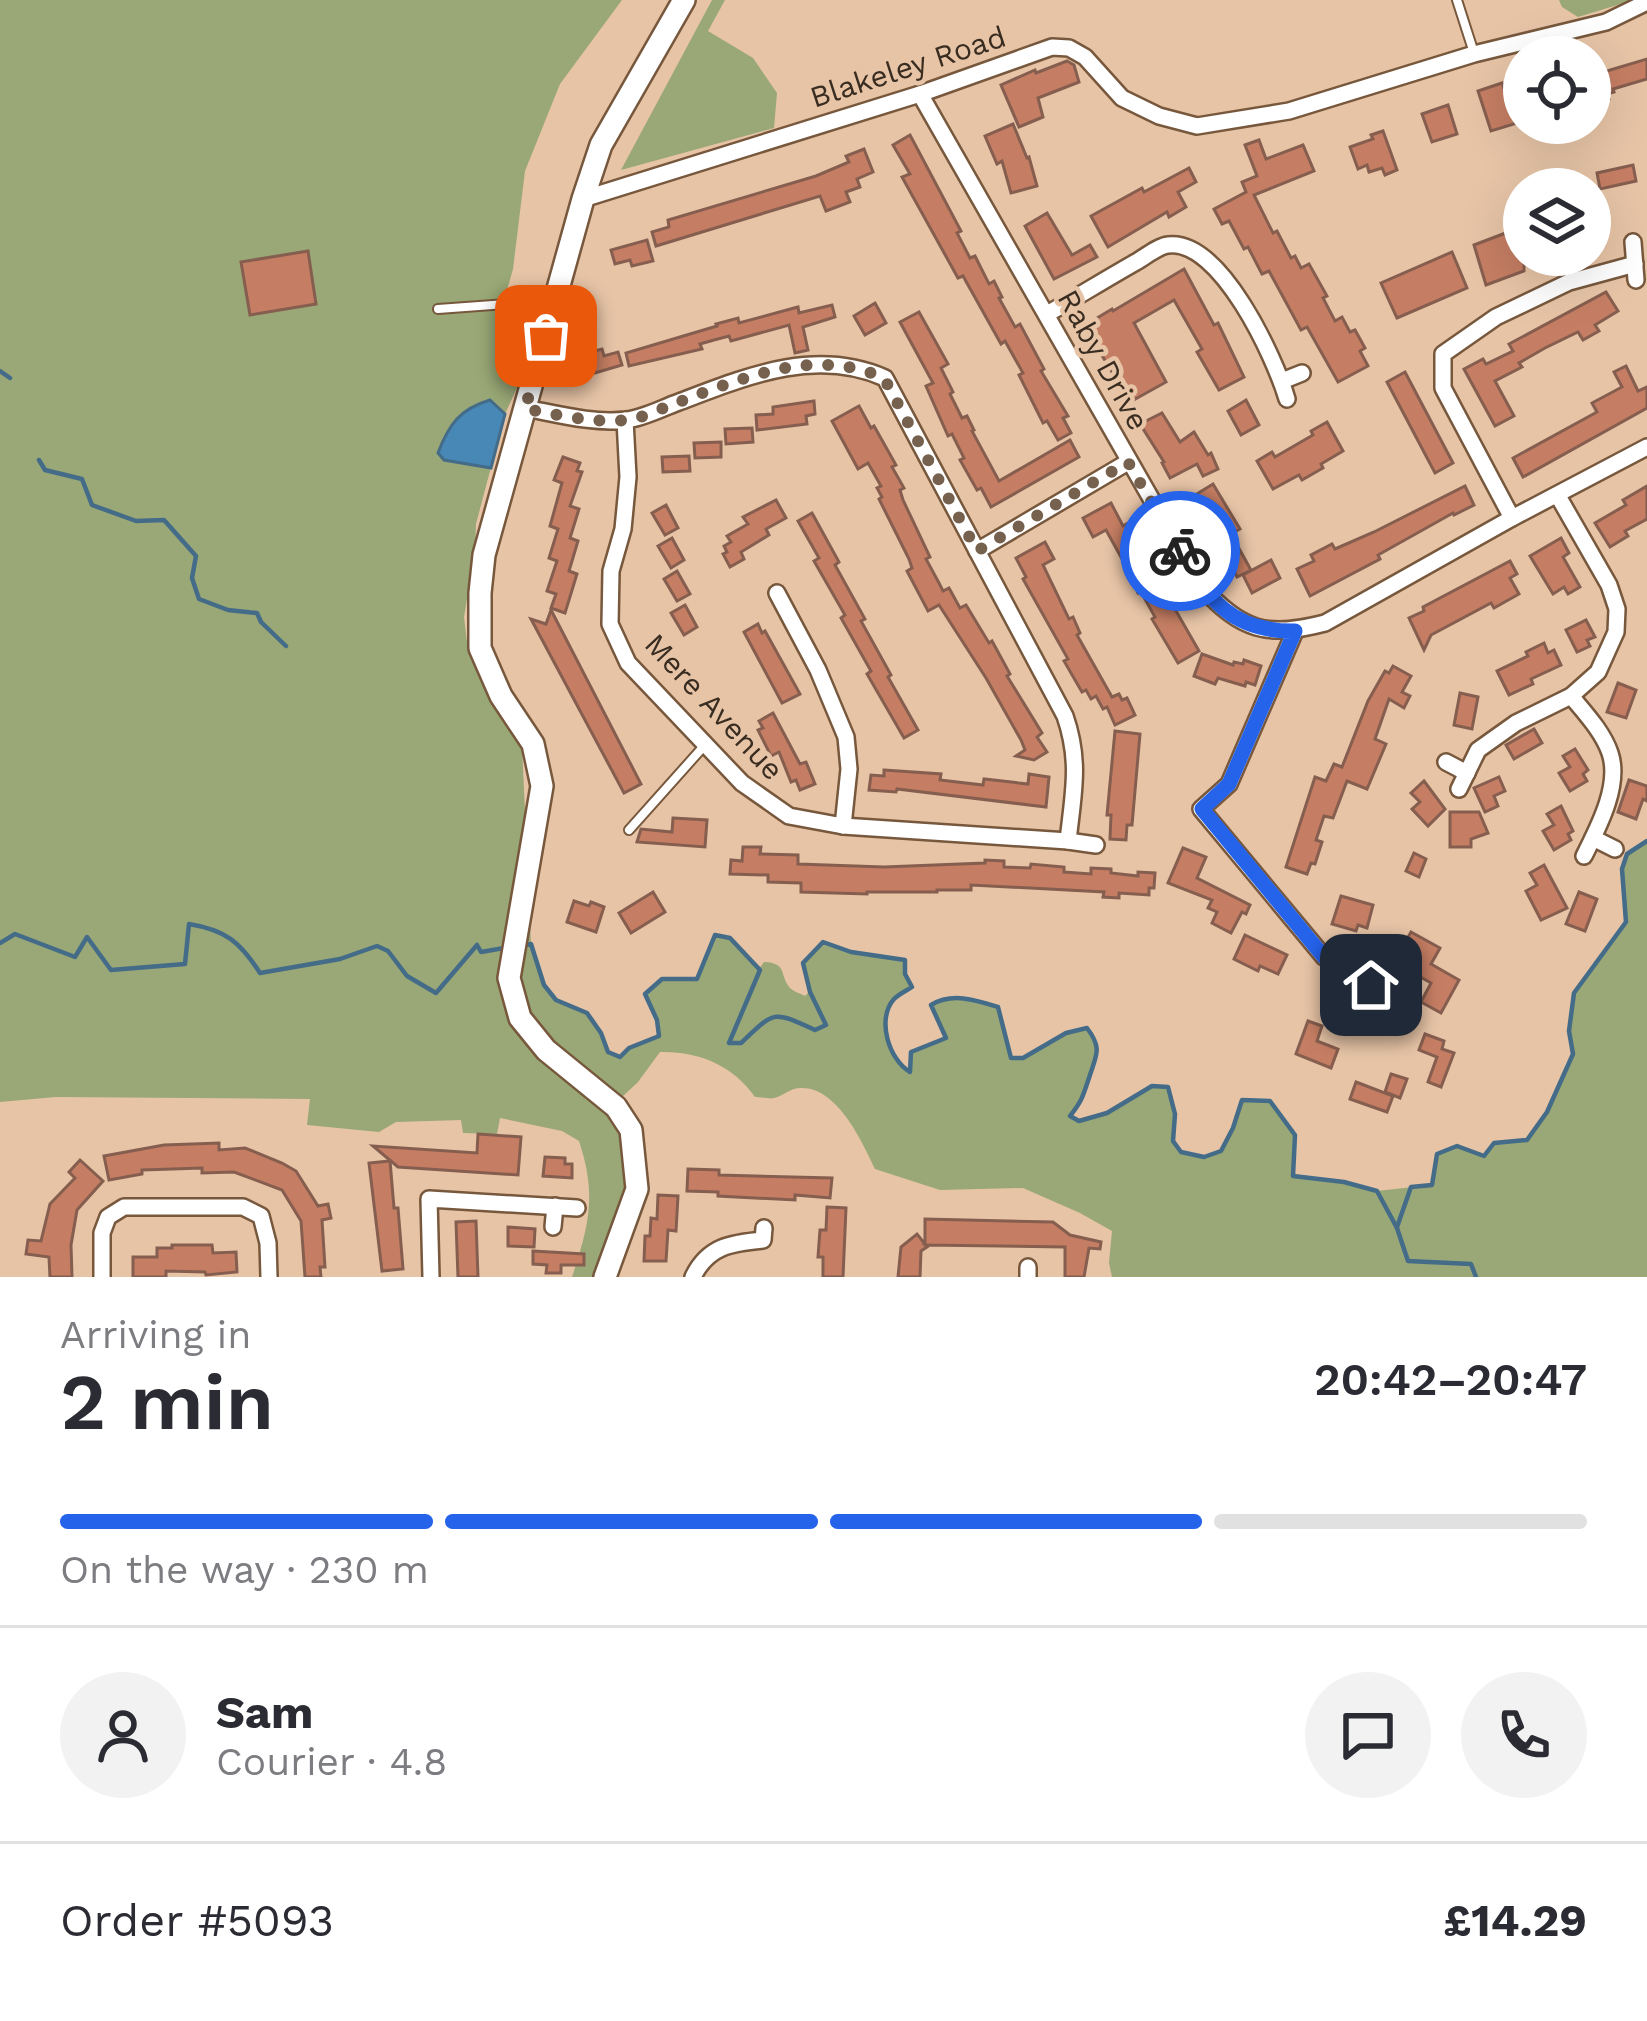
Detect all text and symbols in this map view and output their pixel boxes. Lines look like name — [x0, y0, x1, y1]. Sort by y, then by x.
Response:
street label: Blakeley Road — [806, 18, 1010, 115]
map controls — [1503, 36, 1611, 276]
button: locate — [1503, 36, 1611, 144]
button: layers — [1503, 168, 1611, 276]
street label: Raby Drive — [1051, 284, 1156, 436]
pin — [495, 285, 597, 387]
icon: bag — [513, 303, 579, 369]
courier — [1120, 491, 1240, 611]
icon: bike — [1147, 518, 1213, 584]
street label: Mere Avenue — [638, 626, 791, 787]
pin — [1320, 934, 1422, 1036]
icon: home — [1338, 952, 1404, 1018]
text: Arriving in — [60, 1312, 251, 1357]
text: 20:42–20:47 — [1314, 1353, 1587, 1406]
text: 2 min — [60, 1356, 274, 1448]
text: On the way · 230 m — [60, 1547, 429, 1592]
button: person — [60, 1672, 186, 1798]
button: chat — [1305, 1672, 1431, 1798]
button: phone — [1461, 1672, 1587, 1798]
text: Sam — [216, 1686, 313, 1739]
text: Courier · 4.8 — [216, 1739, 447, 1784]
text: Order #5093 — [60, 1894, 334, 1947]
text: £14.29 — [1443, 1894, 1587, 1947]

